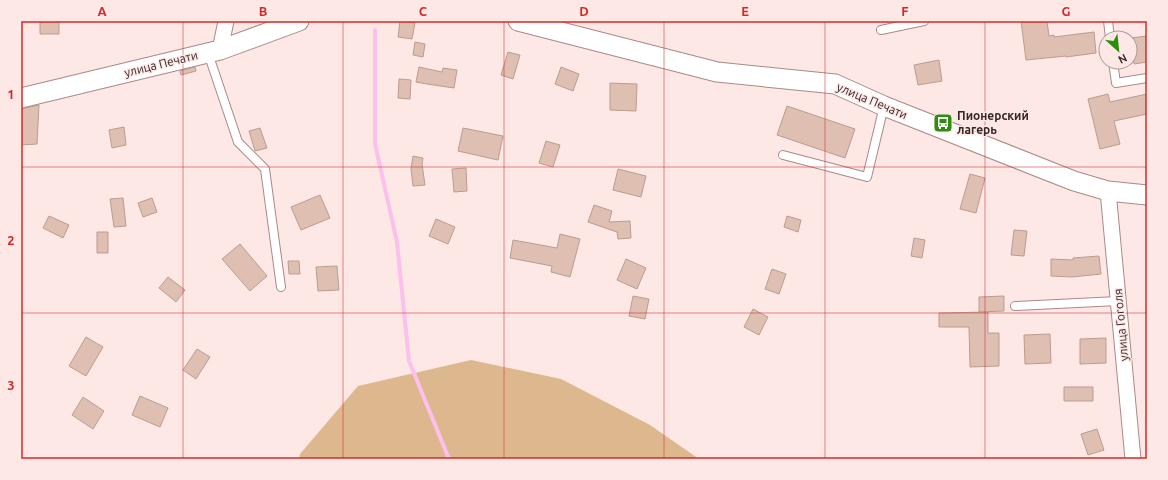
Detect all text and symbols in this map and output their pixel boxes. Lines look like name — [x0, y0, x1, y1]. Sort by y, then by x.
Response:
text: A — [97, 4, 107, 18]
text: B — [259, 4, 268, 18]
text: C — [419, 4, 428, 18]
text: D — [579, 4, 589, 18]
text: E — [741, 4, 749, 18]
text: F — [901, 4, 909, 18]
text: G — [1062, 4, 1071, 18]
north arrow — [1098, 30, 1138, 70]
street label: улица Печати — [123, 48, 199, 79]
text: N — [1116, 52, 1129, 66]
street label: улица Печати — [835, 80, 909, 121]
text: 1 — [7, 87, 15, 101]
place label: Пионерский лагерь — [957, 109, 1029, 136]
bus stop icon: Пионерский лагерь — [932, 112, 954, 134]
text: 2 — [7, 233, 15, 247]
street label: улица Гоголя — [1111, 288, 1130, 362]
text: 3 — [7, 378, 15, 392]

